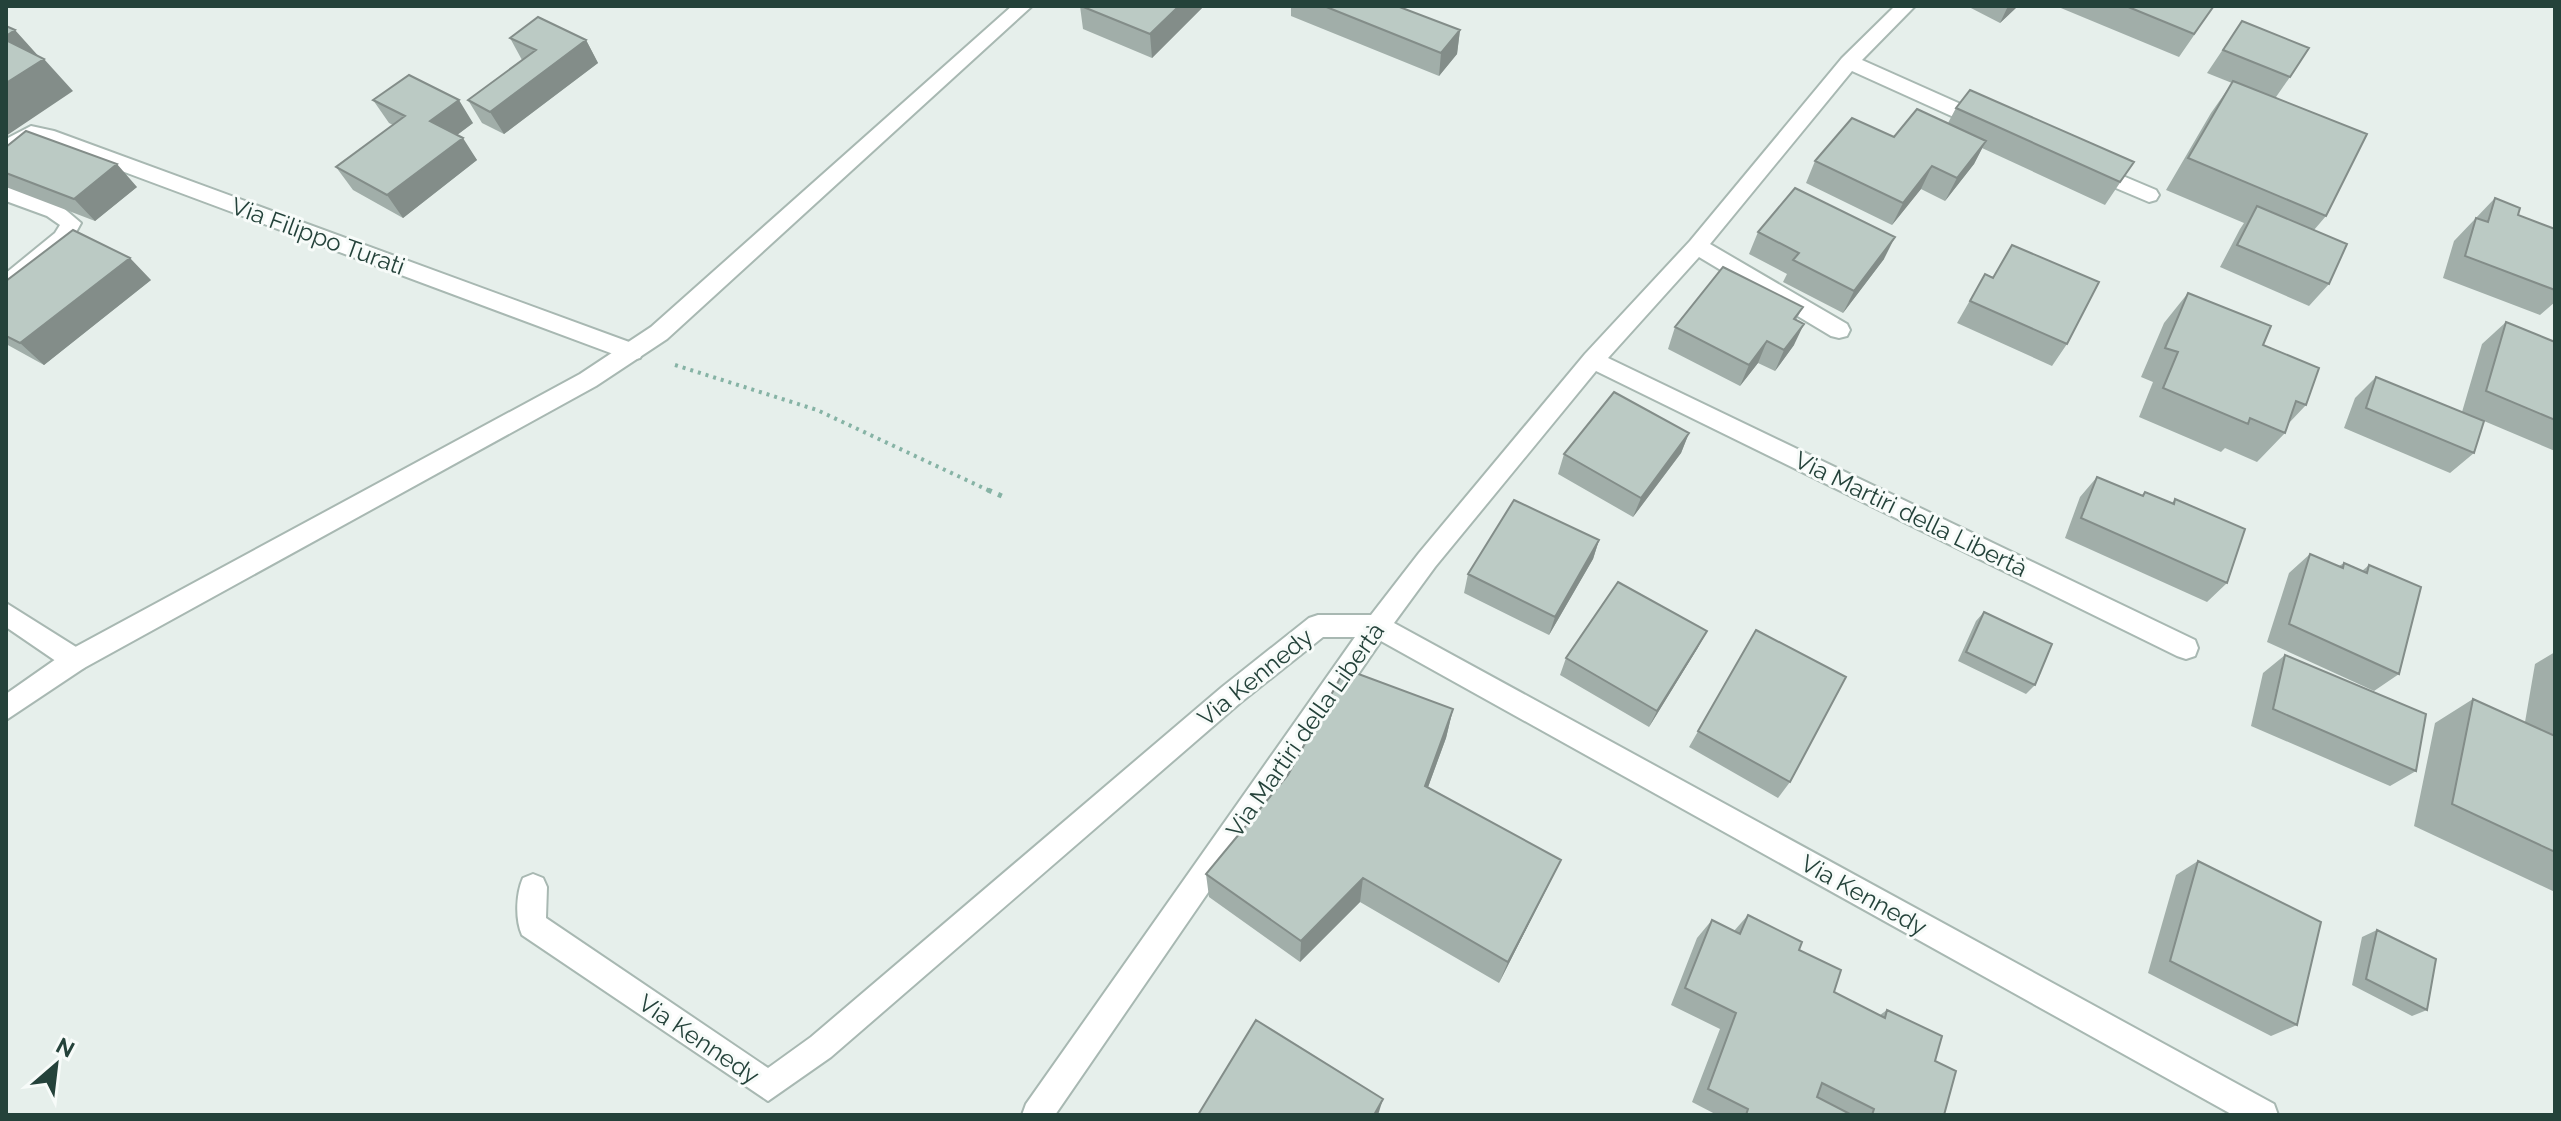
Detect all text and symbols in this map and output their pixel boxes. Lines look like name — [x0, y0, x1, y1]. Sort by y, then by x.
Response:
street label: Via Filippo Turati — [227, 191, 409, 281]
street label: Via Martiri della Libertà — [1790, 445, 2032, 583]
street label: Via Martiri della Libertà — [1220, 617, 1390, 843]
street label: Via Kennedy — [1192, 622, 1318, 732]
street label: Via Kennedy — [1796, 848, 1932, 942]
street label: Via Kennedy — [633, 988, 765, 1090]
north arrow — [16, 1025, 96, 1105]
text: N — [52, 1032, 79, 1063]

